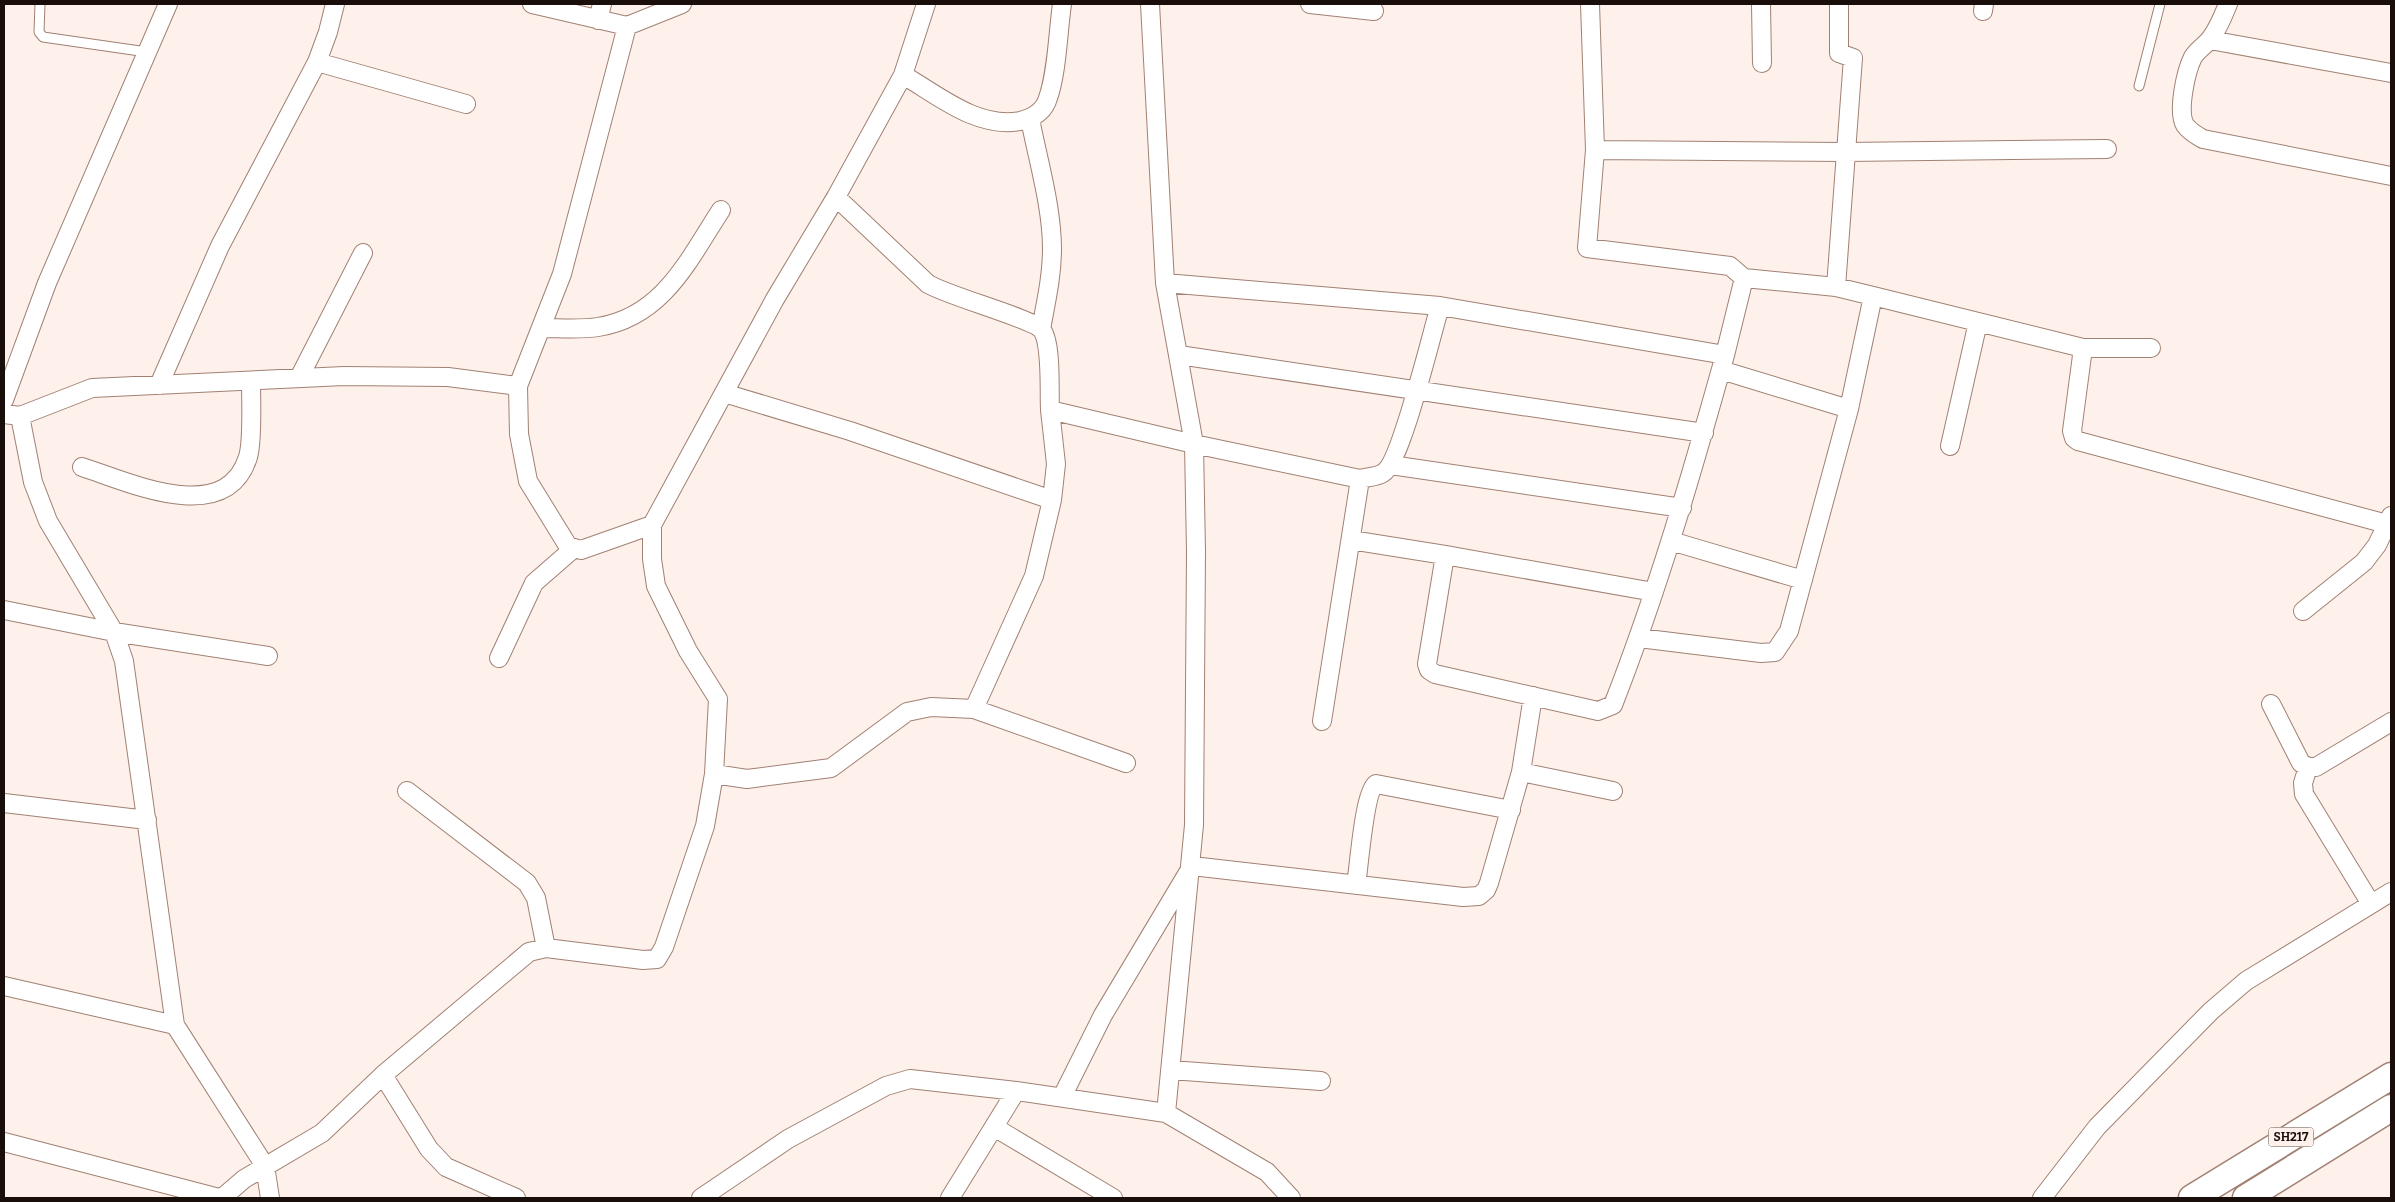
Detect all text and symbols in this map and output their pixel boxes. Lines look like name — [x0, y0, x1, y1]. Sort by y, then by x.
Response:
road number: SH217 — [2268, 1128, 2314, 1146]

